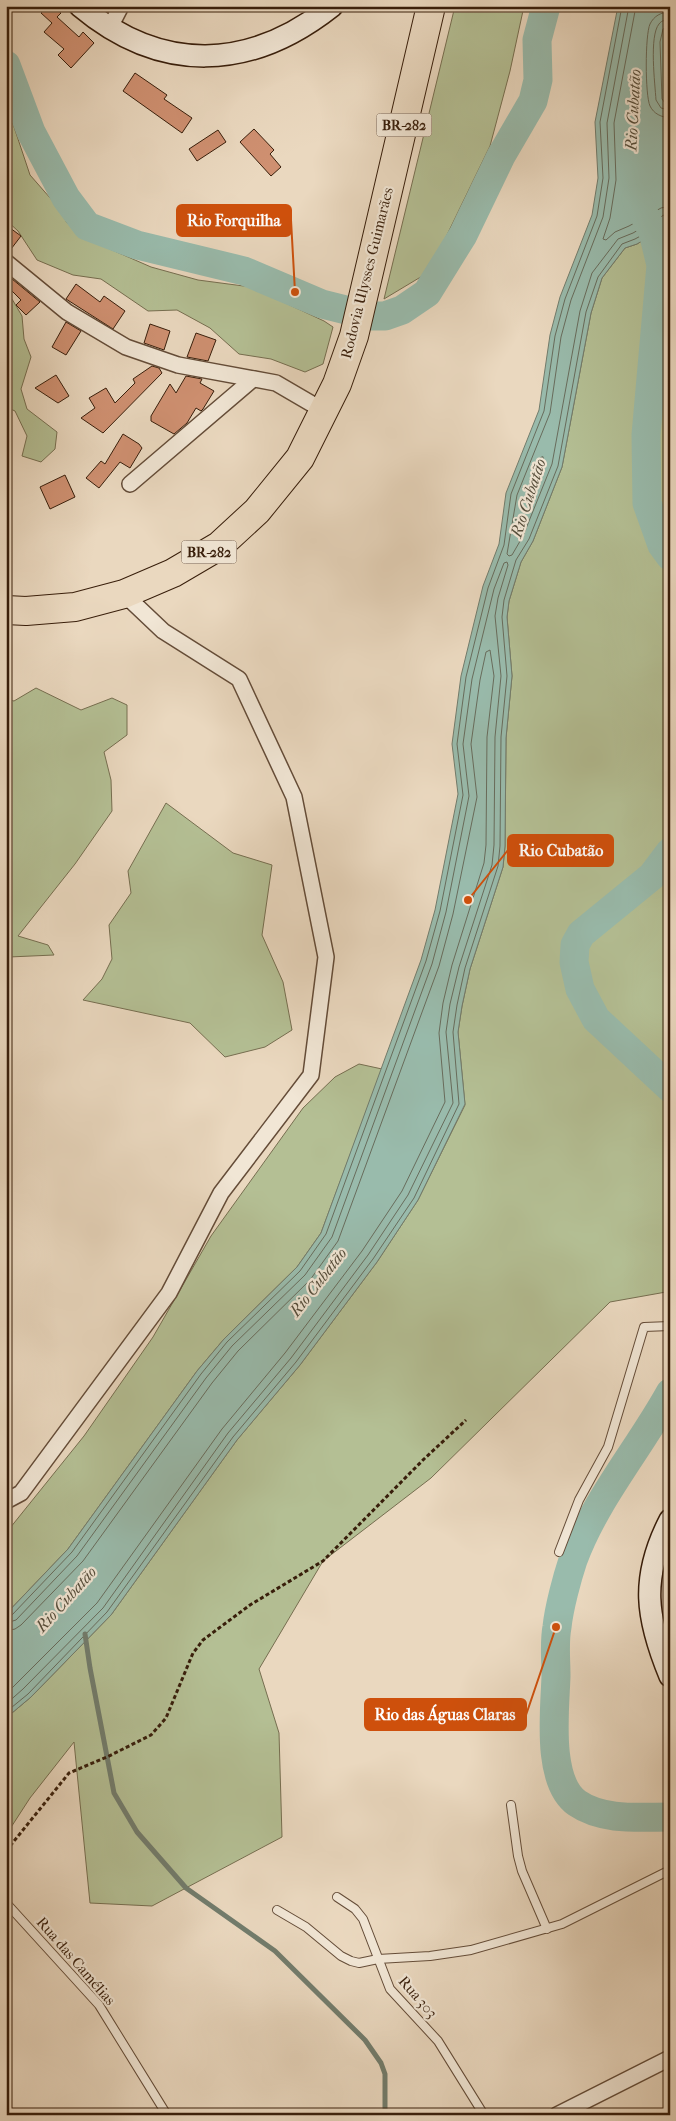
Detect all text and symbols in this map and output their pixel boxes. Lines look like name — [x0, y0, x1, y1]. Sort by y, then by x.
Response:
water label: Rio Cubatão — [621, 69, 645, 152]
road number: BR-282 — [376, 114, 432, 136]
street label: Rodovia Ulysses Guimarães — [337, 185, 397, 360]
callout: Rio Forquilha — [177, 205, 291, 236]
text: Rio Forquilha — [187, 211, 282, 231]
water label: Rio Cubatão — [506, 456, 550, 541]
road number: BR-282 — [182, 540, 236, 564]
callout: Rio Cubatão — [508, 835, 613, 866]
text: Rio Cubatão — [519, 841, 603, 860]
water label: Rio Cubatão — [285, 1244, 351, 1321]
water label: Rio Cubatão — [31, 1562, 100, 1636]
callout: Rio das Águas Claras — [365, 1699, 526, 1730]
text: Rio das Águas Claras — [375, 1704, 516, 1725]
street label: Rua das Camélias — [33, 1913, 120, 2009]
street label: Rua 303 — [395, 1972, 441, 2022]

